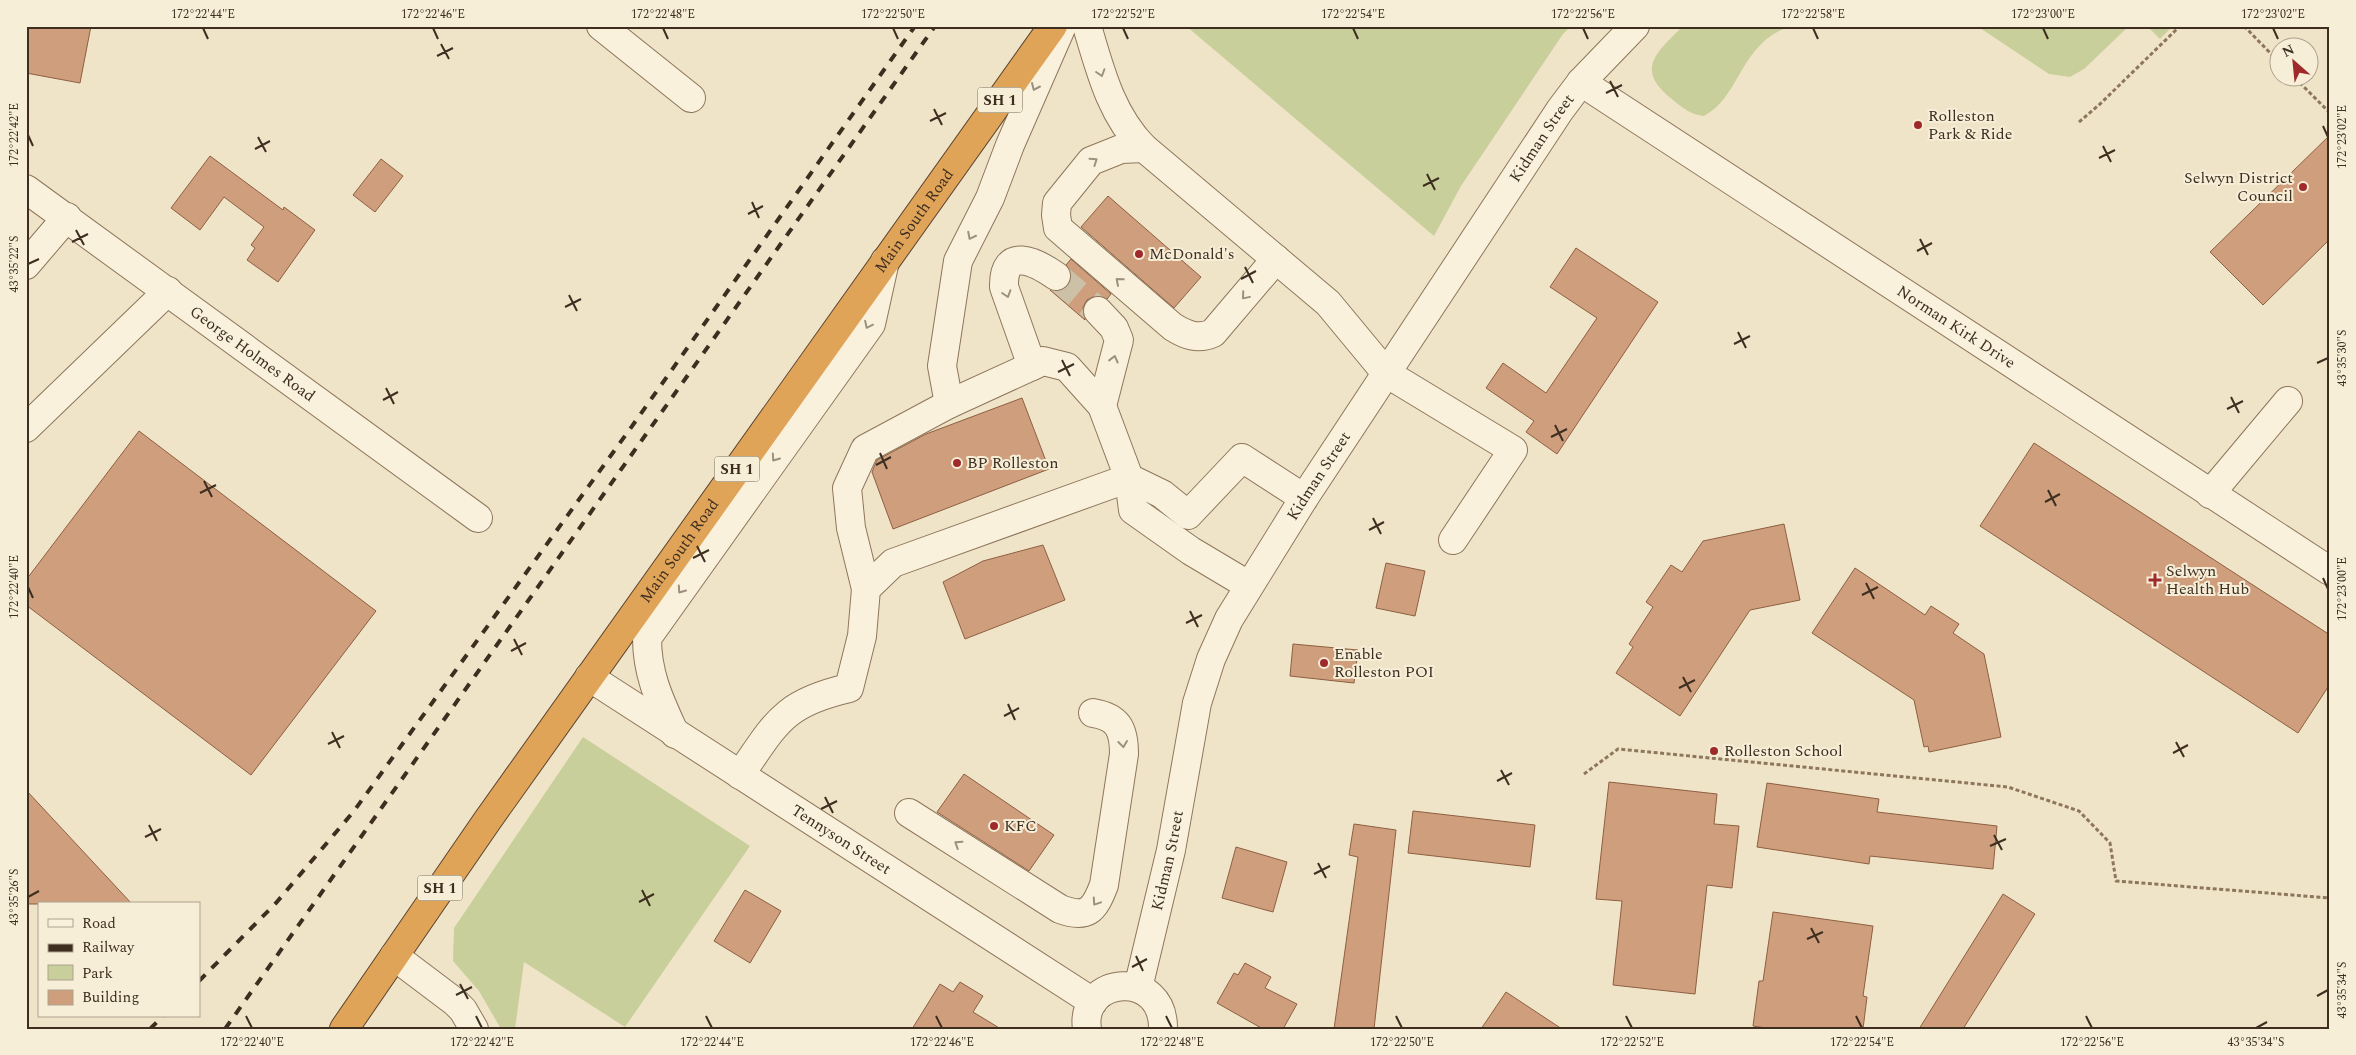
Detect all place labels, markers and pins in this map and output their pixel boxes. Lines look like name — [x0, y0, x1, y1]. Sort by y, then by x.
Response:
place label: Rolleston Park & Ride — [1928, 104, 2012, 146]
marker: Rolleston Park & Ride — [1912, 119, 1924, 131]
place label: Selwyn District Council — [2184, 166, 2293, 208]
marker: Selwyn District Council — [2297, 181, 2309, 193]
place label: McDonald's — [1149, 242, 1235, 266]
marker: McDonald's — [1133, 248, 1145, 260]
place label: BP Rolleston — [967, 451, 1058, 475]
marker: BP Rolleston — [951, 457, 963, 469]
place label: Selwyn Health Hub — [2166, 559, 2249, 601]
marker: Selwyn Health Hub — [2148, 573, 2162, 587]
place label: Enable Rolleston POI — [1334, 642, 1434, 684]
marker: Enable Rolleston POI — [1318, 657, 1330, 669]
place label: Rolleston School — [1724, 739, 1843, 763]
marker: Rolleston School — [1708, 745, 1720, 757]
place label: KFC — [1004, 814, 1037, 838]
marker: KFC — [988, 820, 1000, 832]

